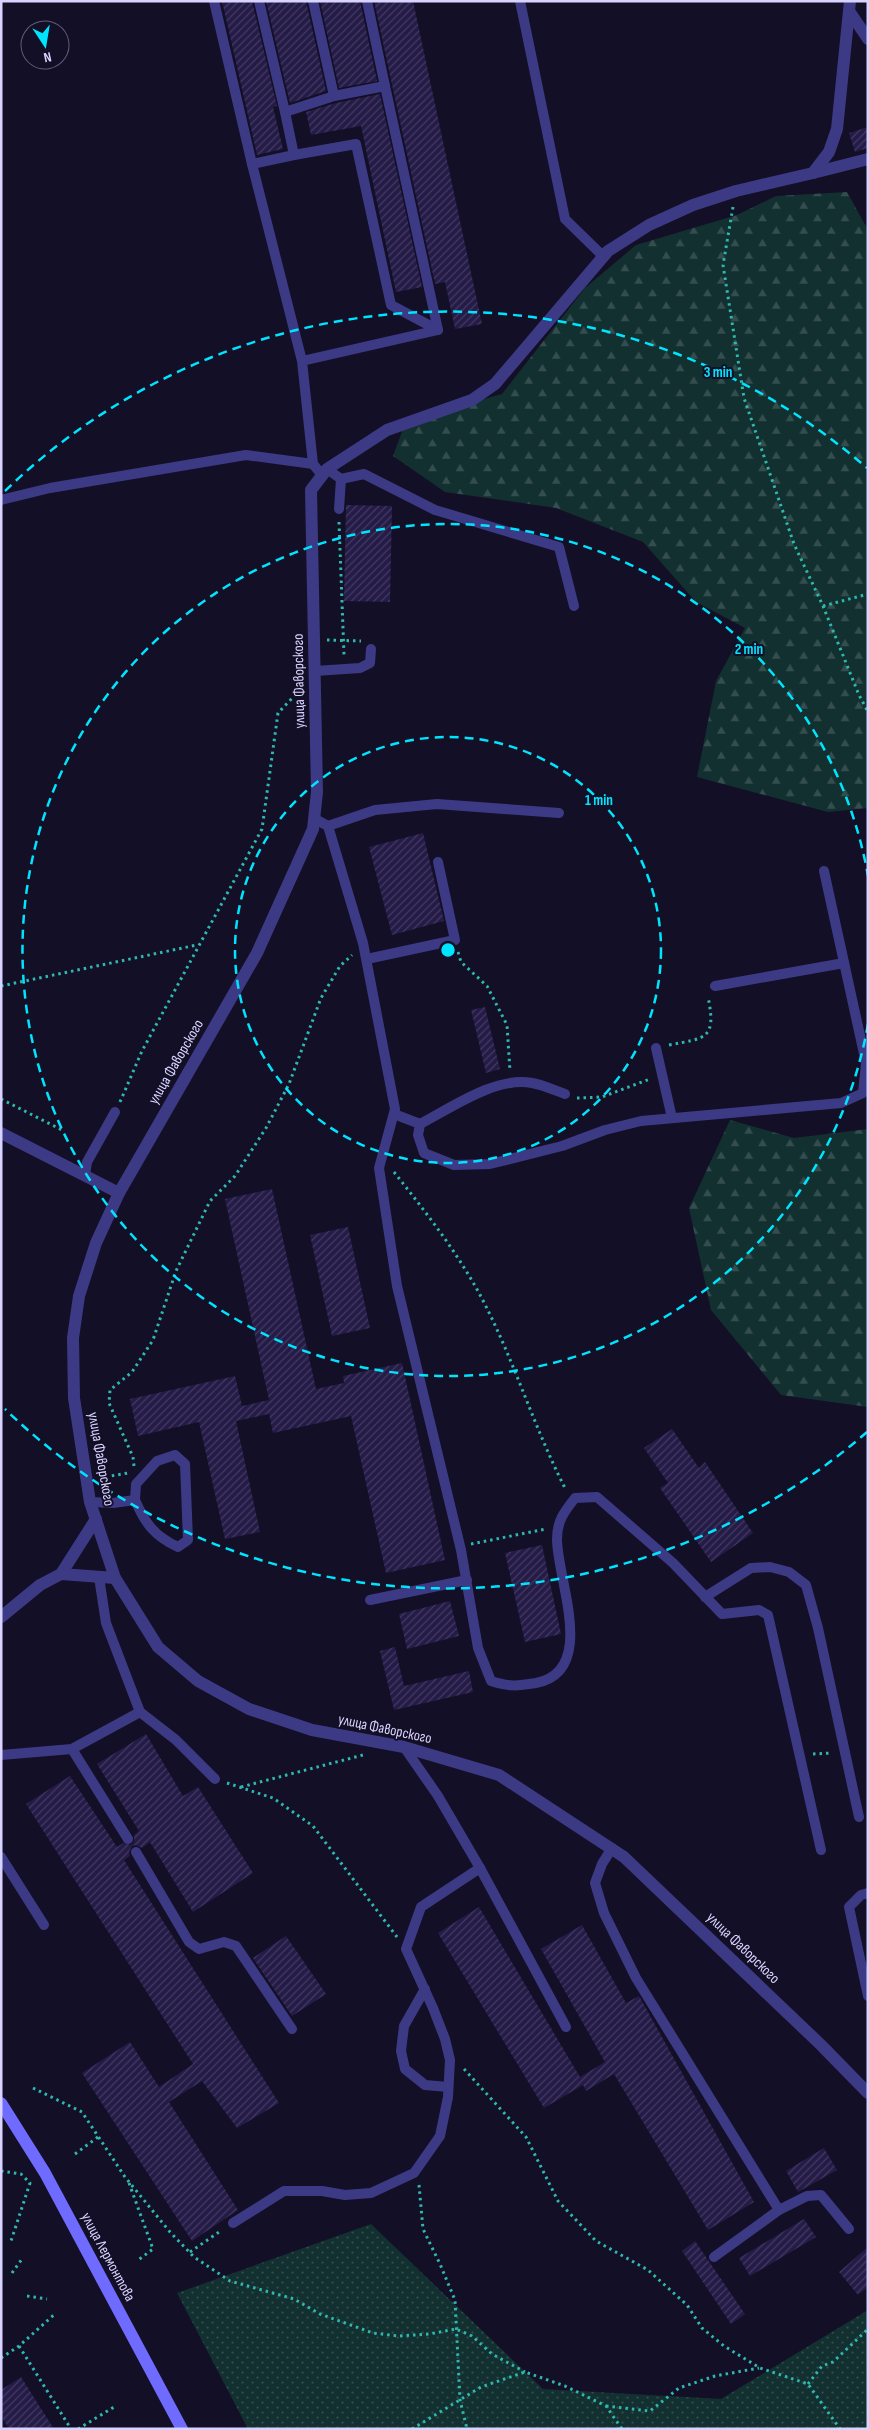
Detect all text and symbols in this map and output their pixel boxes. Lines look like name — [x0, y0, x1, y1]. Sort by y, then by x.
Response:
north arrow — [20, 20, 70, 70]
text: N — [42, 48, 53, 66]
text: 3 min — [704, 363, 732, 382]
street label: улица Фаворского — [289, 633, 309, 729]
text: 2 min — [735, 640, 763, 659]
text: 1 min — [585, 791, 613, 810]
centre of rings — [439, 941, 457, 959]
street label: улица Фаворского — [144, 1016, 208, 1108]
street label: улица Фаворского — [83, 1411, 119, 1507]
street label: улица Фаворского — [337, 1710, 433, 1748]
street label: улица Фаворского — [702, 1908, 784, 1988]
street label: улица Лермонтова — [77, 2209, 140, 2305]

